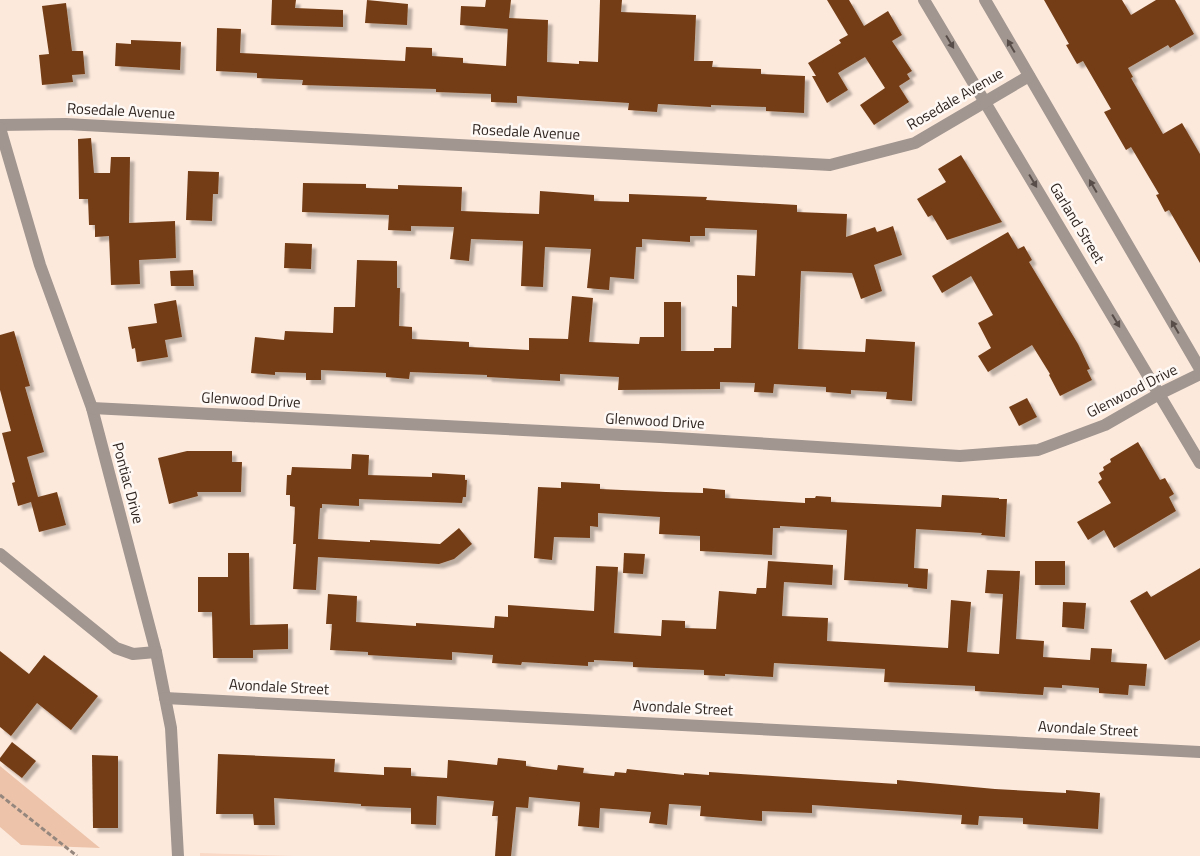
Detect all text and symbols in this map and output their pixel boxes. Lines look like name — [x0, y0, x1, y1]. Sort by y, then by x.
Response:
one-way arrow — [945, 35, 954, 48]
one-way arrow — [1007, 39, 1016, 52]
street label: Rosedale Avenue — [902, 62, 1007, 136]
street label: Rosedale Avenue — [66, 96, 176, 125]
street label: Rosedale Avenue — [471, 117, 581, 146]
one-way arrow — [1028, 175, 1037, 188]
street label: Garland Street — [1044, 178, 1111, 268]
one-way arrow — [1089, 180, 1098, 193]
one-way arrow — [1111, 314, 1120, 327]
one-way arrow — [1171, 320, 1180, 333]
street label: Glenwood Drive — [1082, 358, 1181, 423]
street label: Glenwood Drive — [201, 385, 301, 414]
street label: Glenwood Drive — [605, 406, 705, 435]
street label: Pontiac Drive — [107, 440, 150, 526]
street label: Avondale Street — [228, 672, 330, 701]
street label: Avondale Street — [632, 693, 734, 722]
street label: Avondale Street — [1037, 714, 1139, 743]

